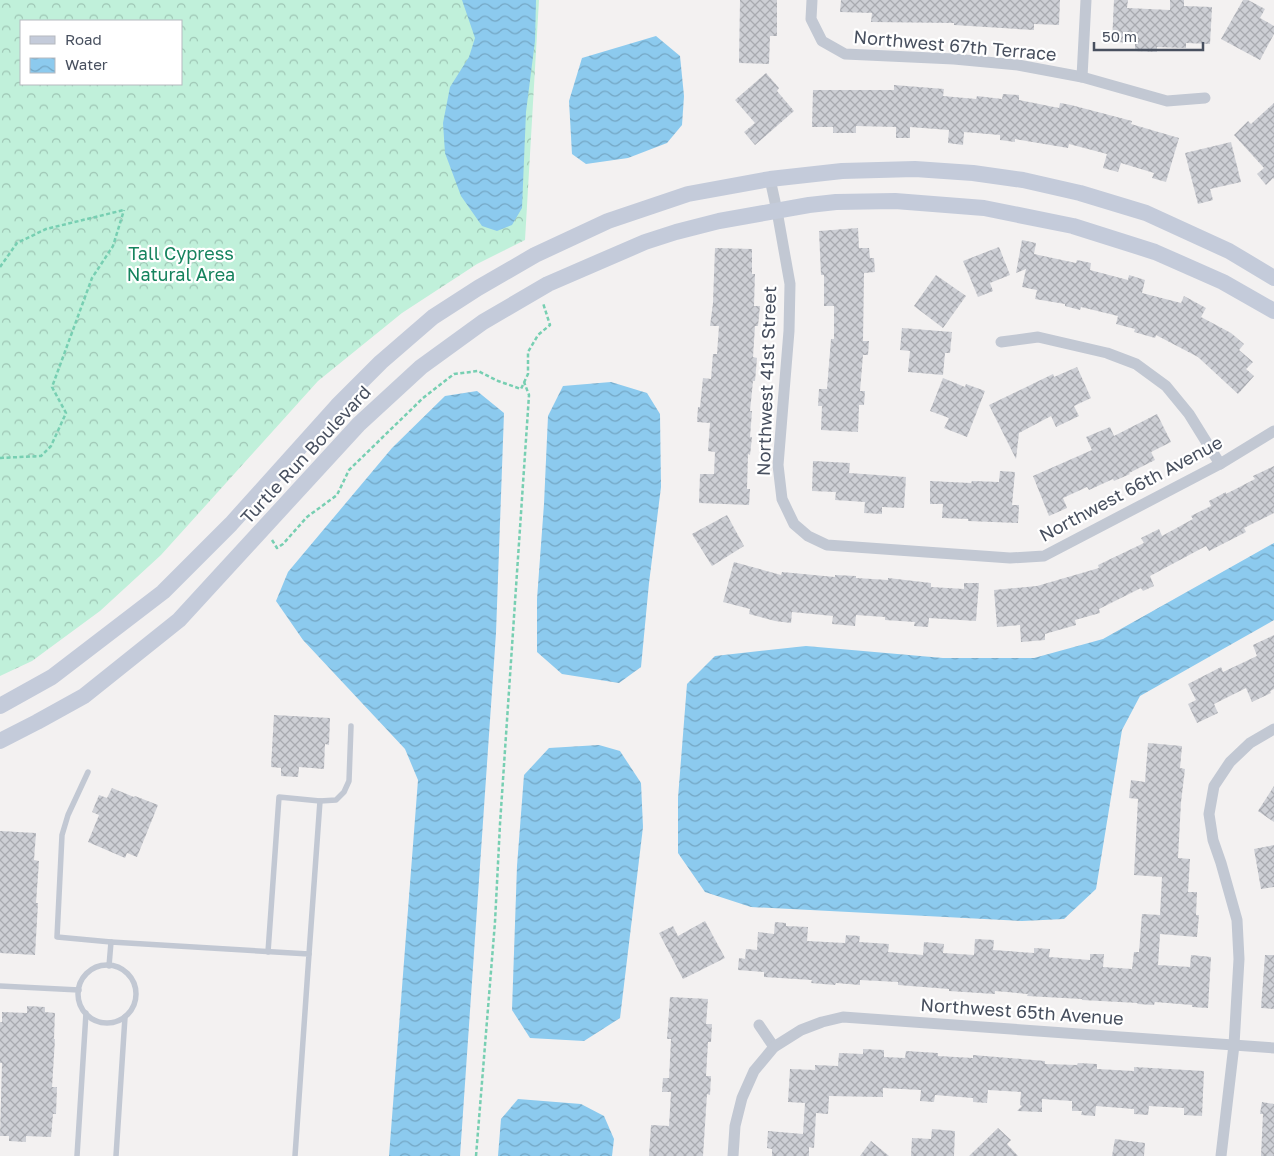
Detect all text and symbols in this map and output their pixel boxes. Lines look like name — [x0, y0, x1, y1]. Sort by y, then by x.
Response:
legend — [20, 20, 182, 85]
scale bar — [1094, 20, 1203, 52]
street label: Northwest 67th Terrace — [853, 25, 1057, 65]
text: 50 m — [1102, 27, 1137, 45]
text: Road — [65, 30, 102, 48]
text: Water — [65, 55, 108, 73]
park label: Tall Cypress Natural Area — [127, 242, 235, 285]
street label: Northwest 41st Street — [752, 286, 780, 476]
street label: Turtle Run Boulevard — [236, 381, 375, 528]
street label: Northwest 66th Avenue — [1035, 430, 1226, 546]
street label: Northwest 65th Avenue — [920, 993, 1124, 1029]

